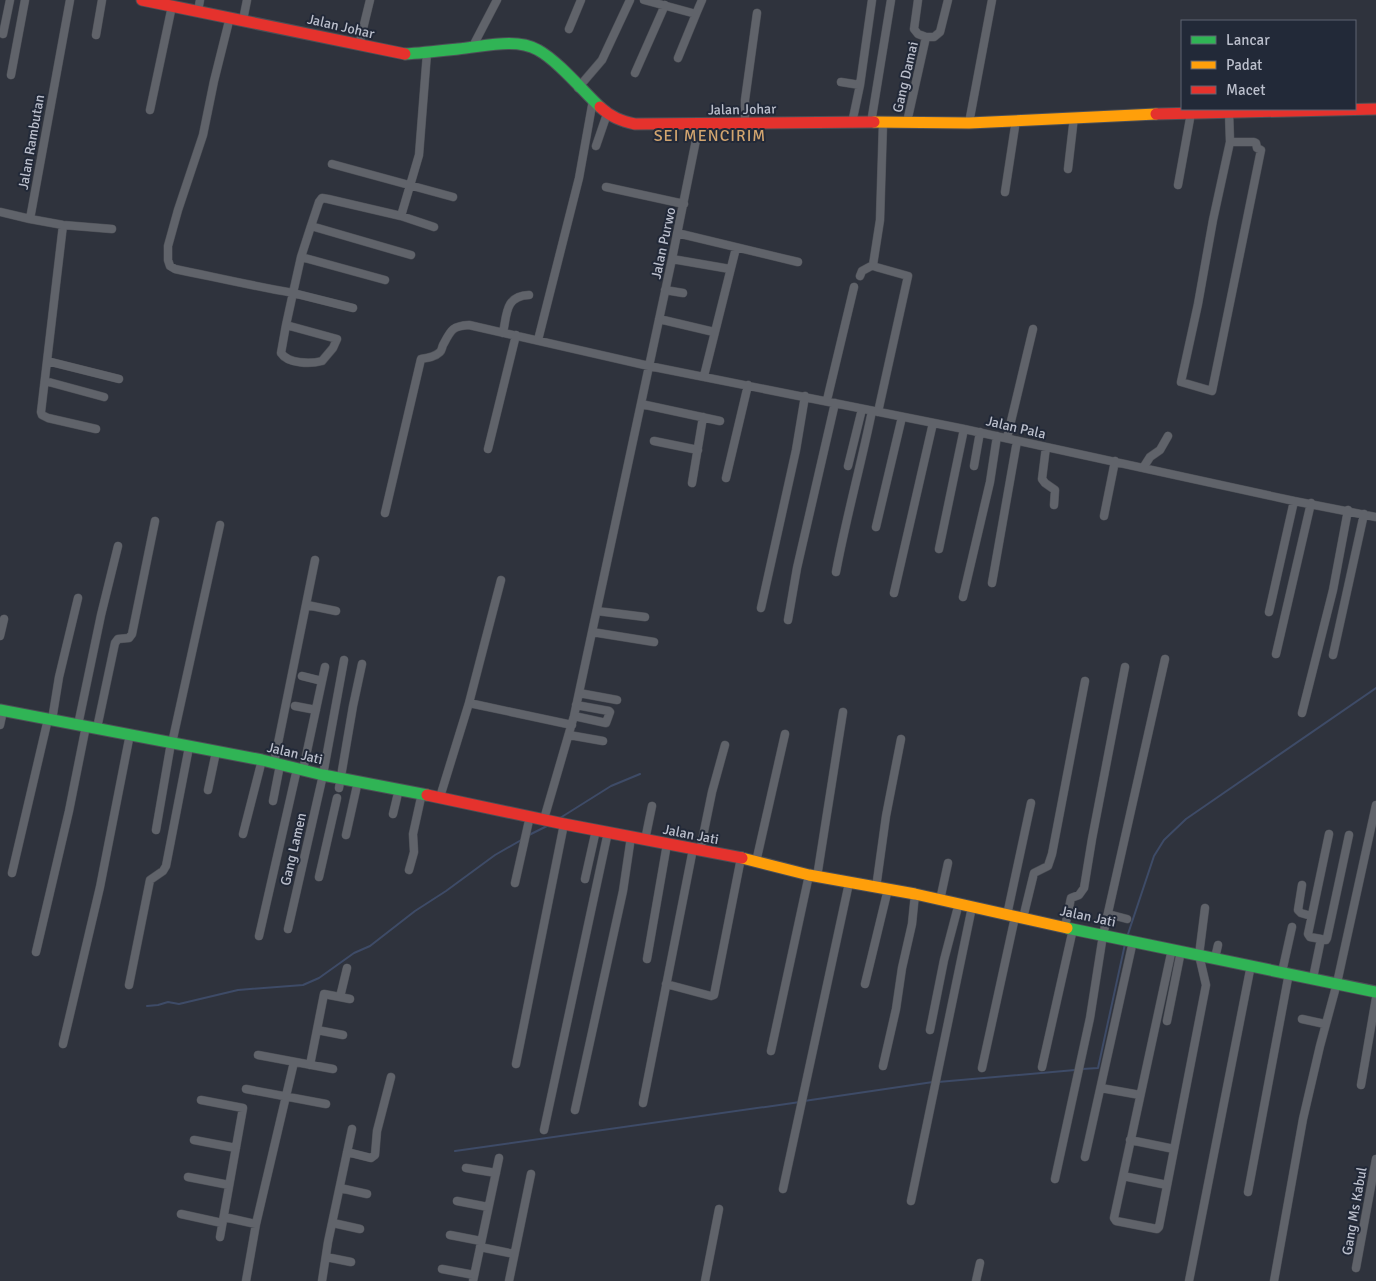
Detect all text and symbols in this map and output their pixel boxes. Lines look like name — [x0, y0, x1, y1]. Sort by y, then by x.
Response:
street label: Jalan Johar — [306, 11, 377, 43]
legend — [1181, 20, 1356, 110]
text: Lancar — [1226, 31, 1270, 49]
street label: Gang Damai — [889, 40, 922, 114]
text: Padat — [1226, 56, 1262, 74]
text: Macet — [1226, 81, 1265, 99]
street label: Jalan Rambutan — [15, 93, 48, 191]
street label: Jalan Johar — [708, 100, 777, 119]
district label: SEI MENCIRIM — [654, 126, 766, 146]
street label: Jalan Purwo — [648, 206, 679, 281]
street label: Jalan Pala — [984, 412, 1047, 443]
street label: Jalan Jati — [265, 739, 324, 768]
street label: Gang Lamen — [277, 811, 310, 887]
street label: Jalan Jati — [661, 821, 720, 848]
street label: Jalan Jati — [1058, 902, 1117, 931]
street label: Gang Ms Kabul — [1338, 1166, 1371, 1257]

